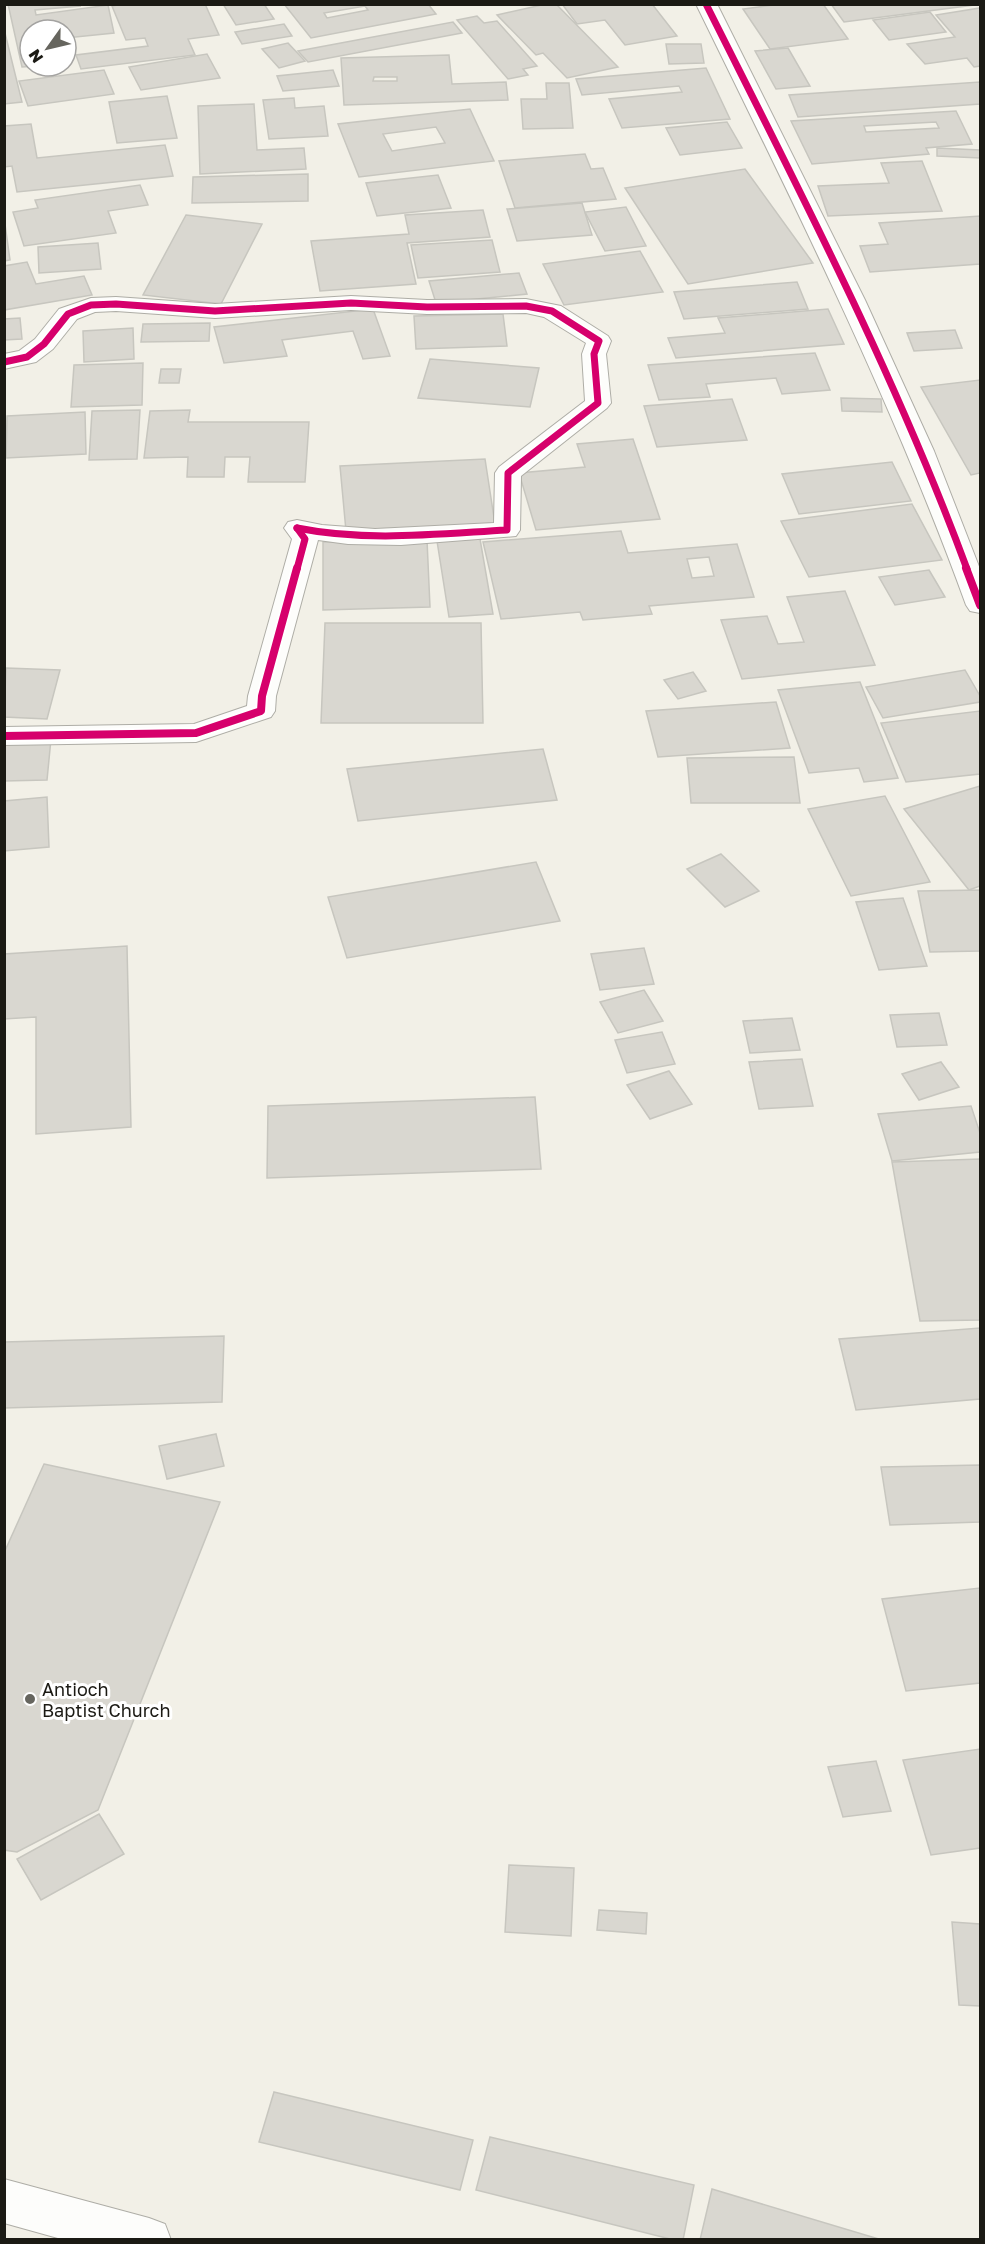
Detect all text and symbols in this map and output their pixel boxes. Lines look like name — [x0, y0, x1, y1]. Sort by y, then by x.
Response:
north arrow — [18, 18, 78, 78]
text: N — [24, 46, 47, 67]
place label: Antioch Baptist Church — [42, 1678, 170, 1721]
marker: Antioch Baptist Church — [23, 1692, 37, 1706]

